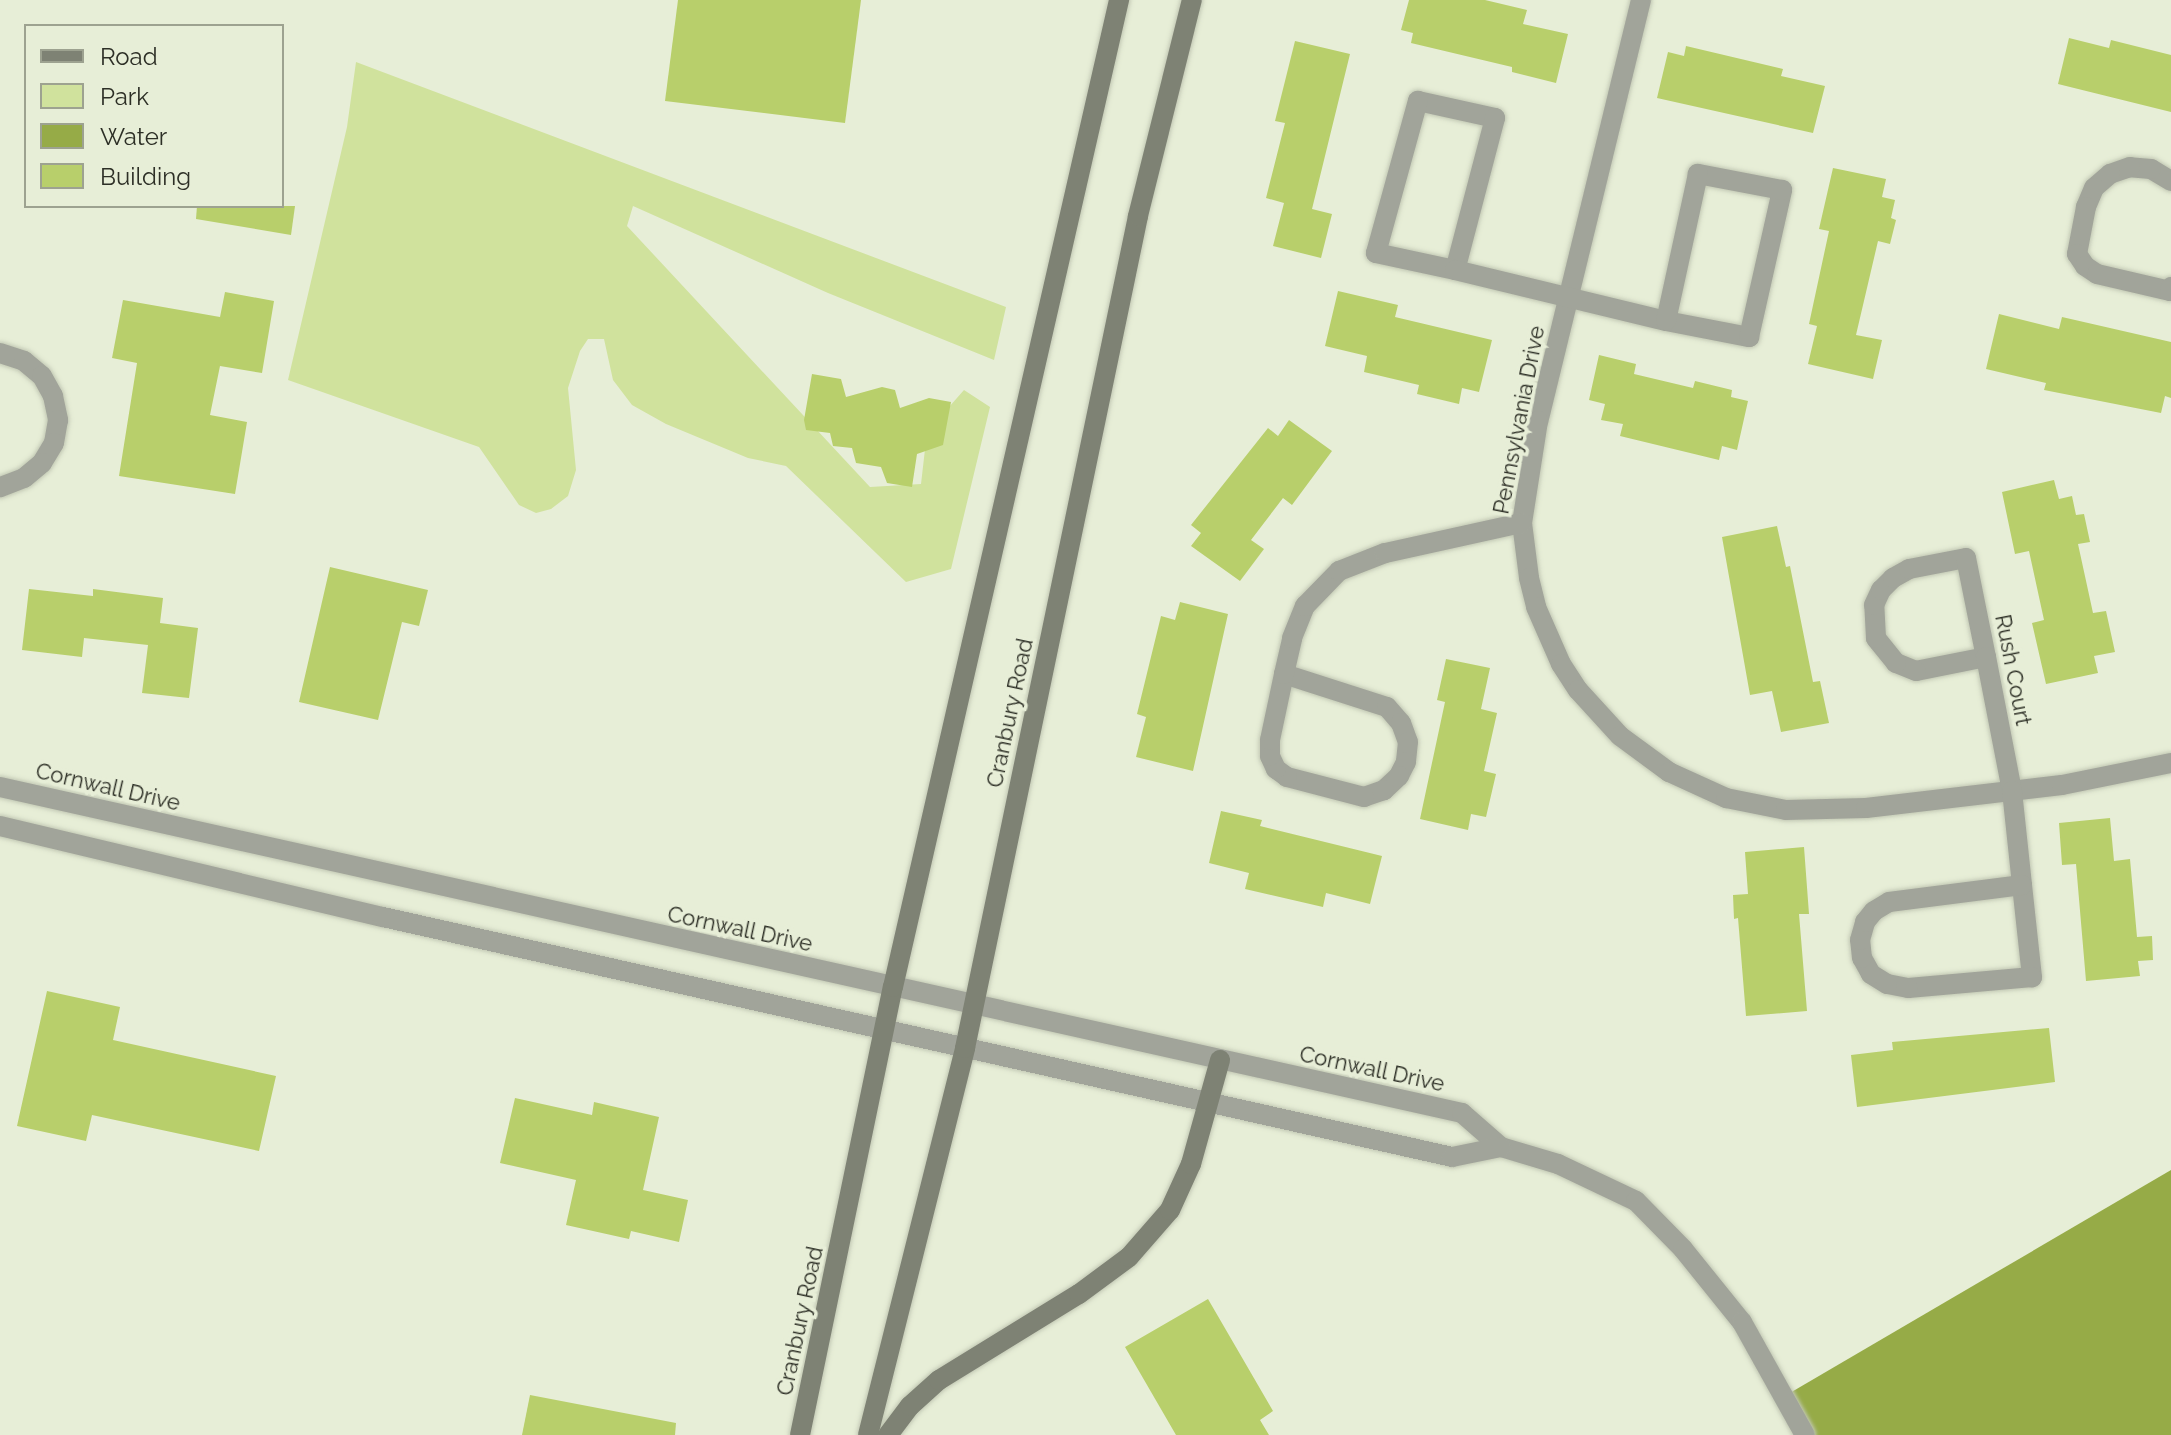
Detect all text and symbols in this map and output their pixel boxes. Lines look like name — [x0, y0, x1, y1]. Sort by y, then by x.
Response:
legend — [24, 24, 284, 208]
text: Road — [100, 42, 158, 71]
text: Park — [100, 82, 149, 111]
text: Water — [100, 122, 167, 151]
text: Building — [100, 162, 191, 191]
street label: Pennsylvania Drive — [1488, 324, 1550, 516]
street label: Rush Court — [1989, 612, 2037, 728]
street label: Cranbury Road — [981, 636, 1039, 790]
street label: Cornwall Drive — [33, 757, 183, 817]
street label: Cornwall Drive — [665, 901, 815, 957]
street label: Cornwall Drive — [1297, 1041, 1447, 1097]
street label: Cranbury Road — [771, 1244, 829, 1398]

